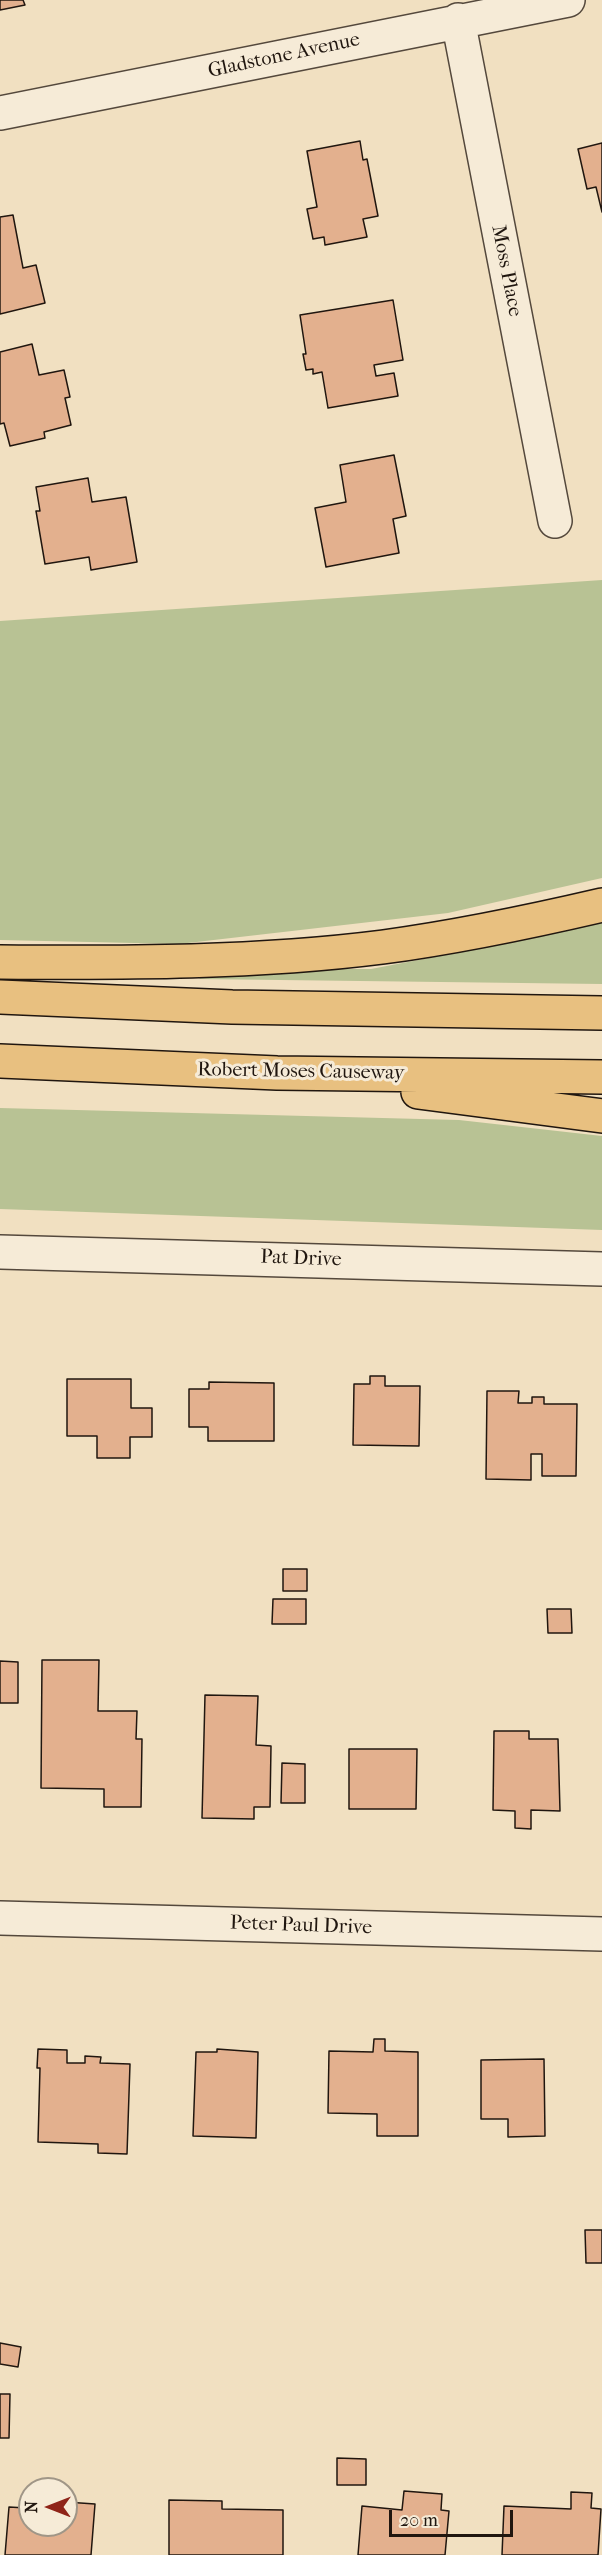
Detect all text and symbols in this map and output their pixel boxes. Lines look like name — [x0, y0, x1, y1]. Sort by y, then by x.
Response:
street label: Gladstone Avenue — [206, 28, 362, 84]
street label: Moss Place — [485, 223, 527, 319]
street label: Robert Moses Causeway — [197, 1058, 405, 1086]
street label: Pat Drive — [260, 1246, 342, 1272]
street label: Peter Paul Drive — [229, 1912, 373, 1940]
north arrow — [18, 2477, 78, 2537]
scale bar — [392, 2498, 516, 2536]
text: N — [22, 2501, 41, 2513]
text: 20 m — [400, 2510, 438, 2531]

